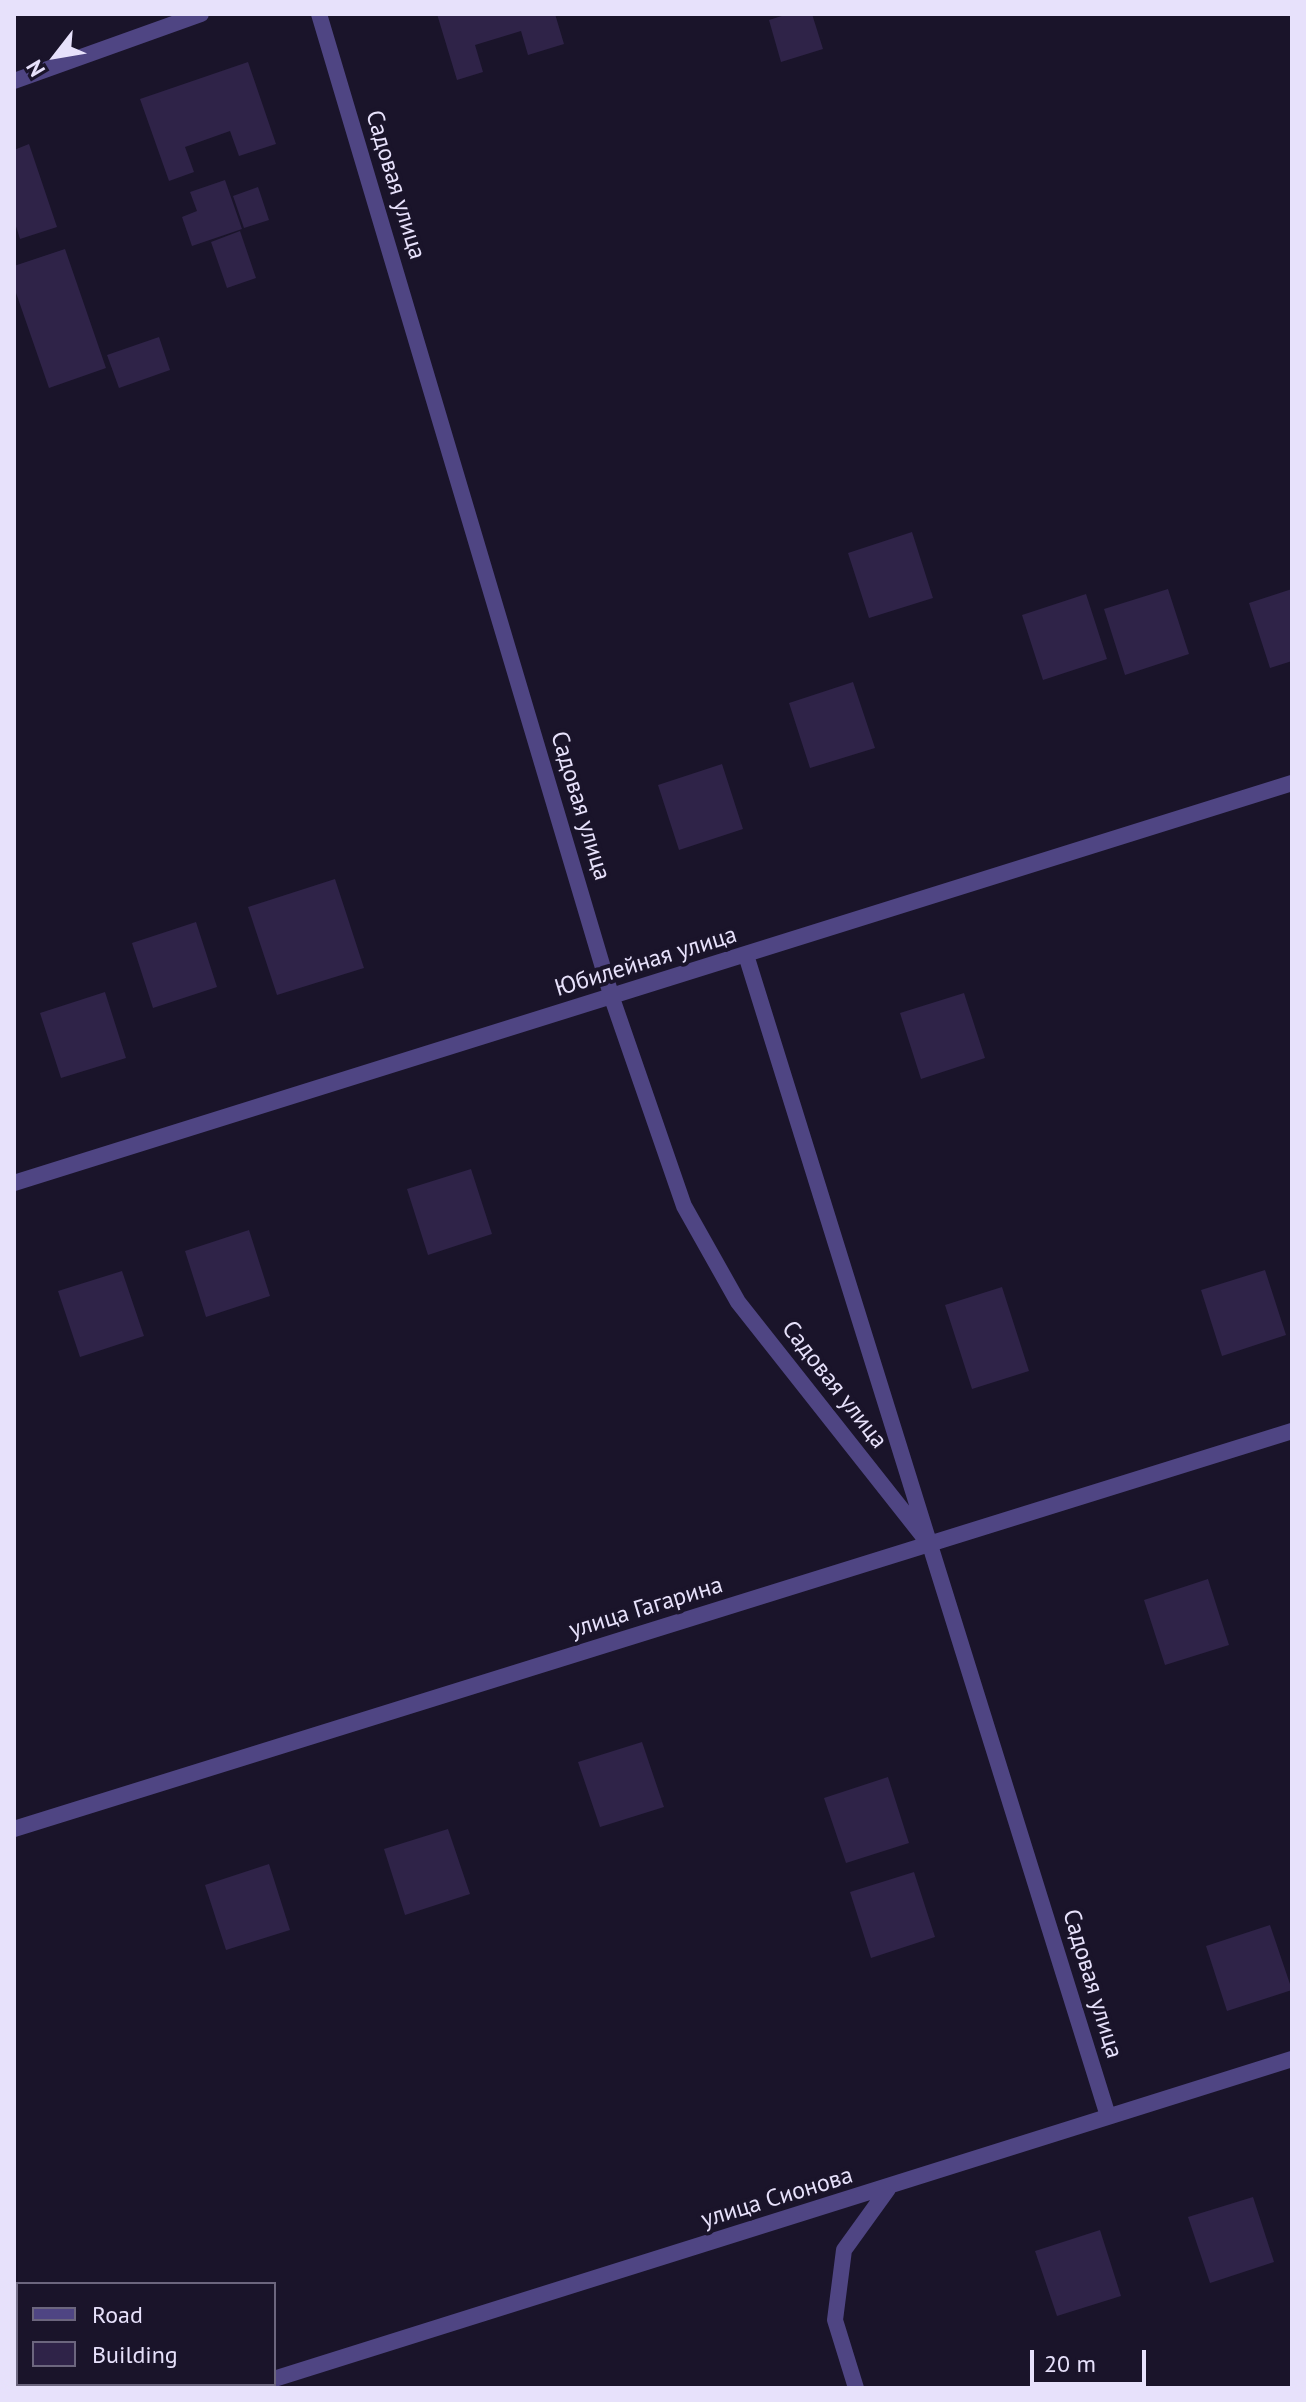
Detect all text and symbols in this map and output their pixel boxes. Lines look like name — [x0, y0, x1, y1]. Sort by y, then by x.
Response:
north arrow — [16, 16, 96, 96]
text: N — [20, 55, 51, 82]
street label: Садовая улица — [359, 107, 431, 263]
street label: Садовая улица — [544, 728, 616, 884]
street label: Юбилейная улица — [552, 921, 740, 1003]
street label: Садовая улица — [775, 1315, 893, 1455]
street label: улица Гагарина — [566, 1571, 726, 1645]
street label: Садовая улица — [1056, 1906, 1128, 2062]
street label: улица Сионова — [698, 2161, 856, 2235]
legend — [16, 2282, 276, 2386]
text: Road — [92, 2299, 143, 2330]
scale bar — [1034, 2334, 1150, 2384]
text: Building — [92, 2339, 178, 2370]
text: 20 m — [1044, 2348, 1096, 2379]

